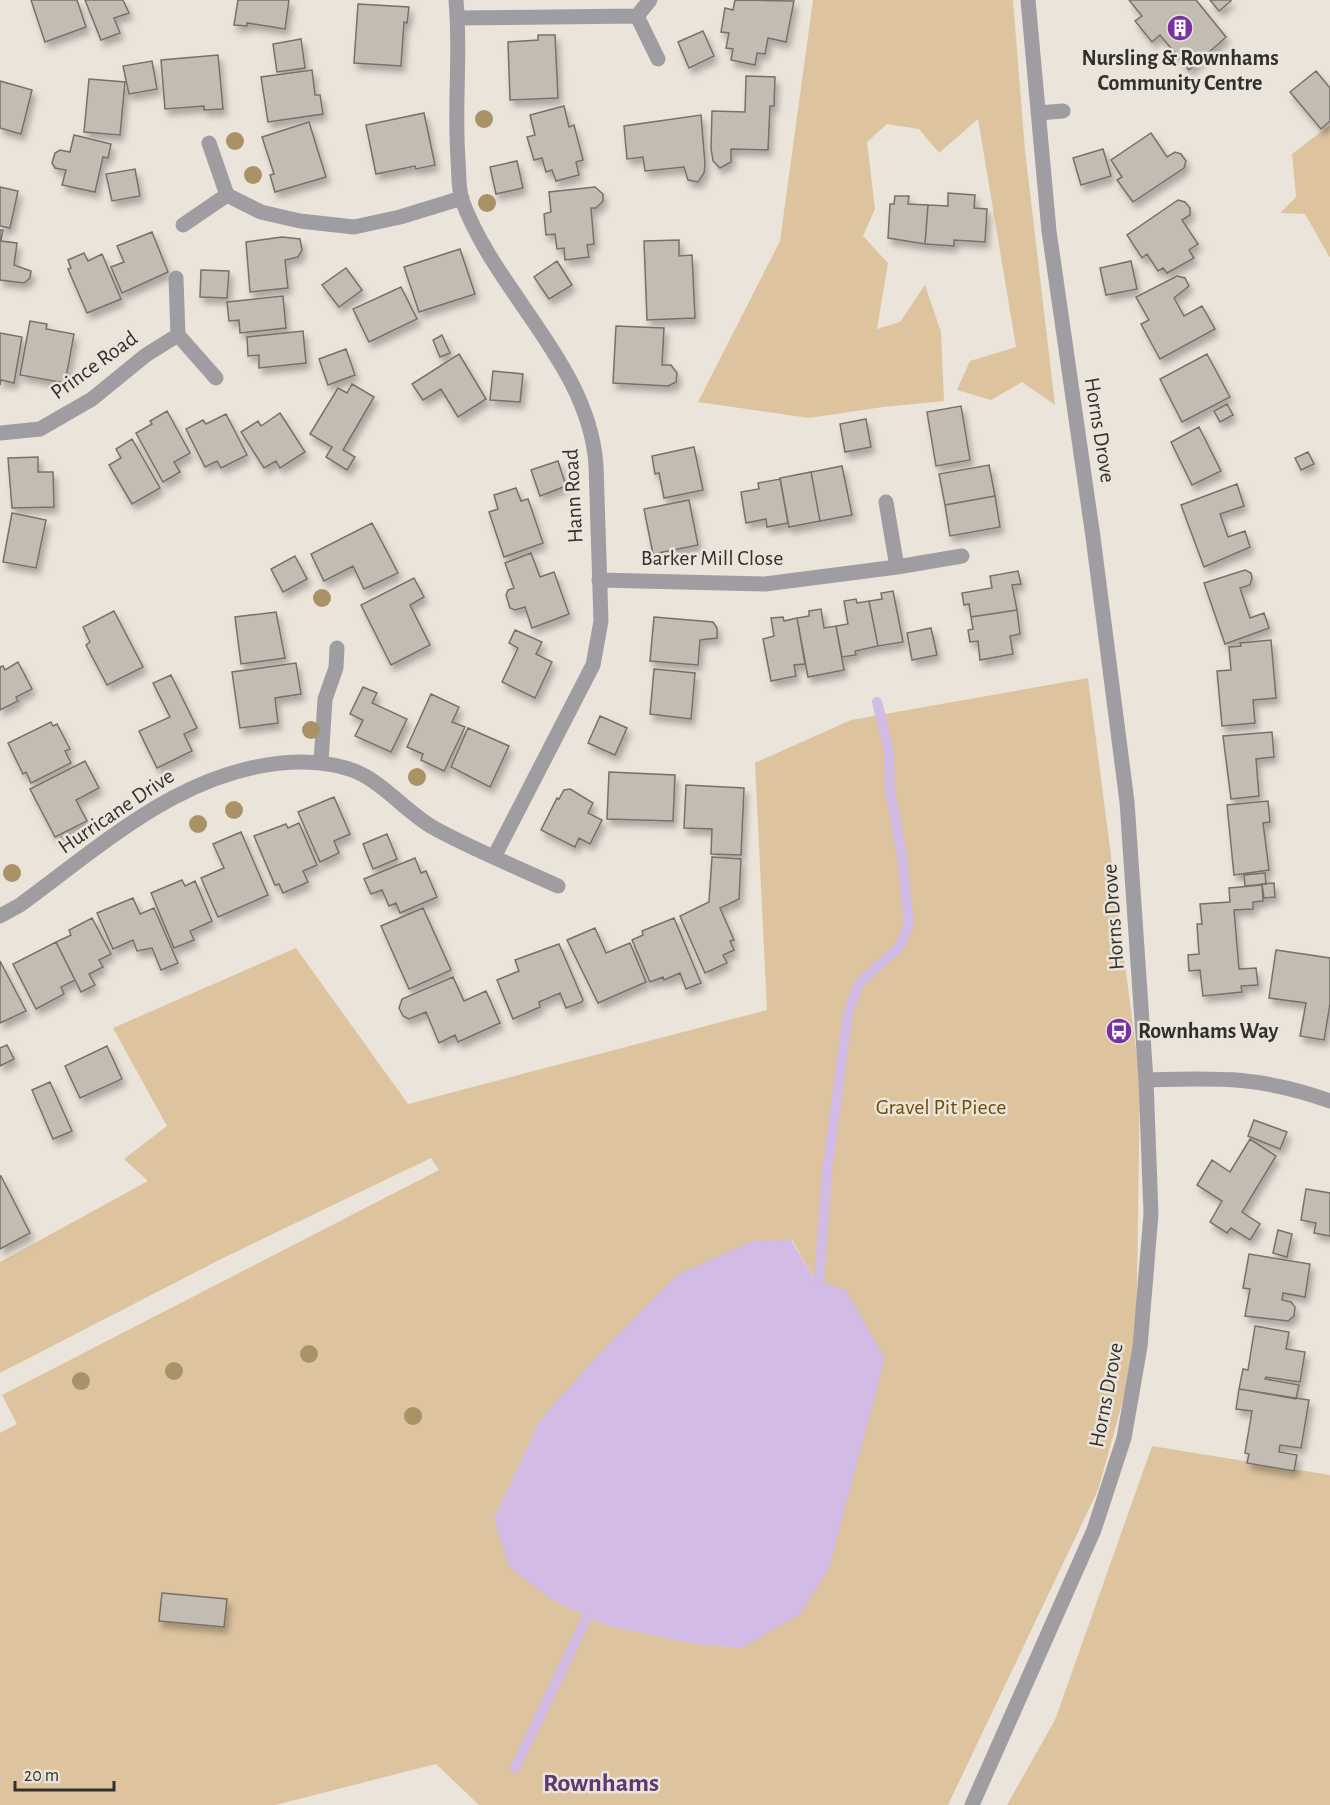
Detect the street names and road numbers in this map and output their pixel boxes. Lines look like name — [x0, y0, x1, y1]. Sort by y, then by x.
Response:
street label: Prince Road — [47, 326, 141, 404]
street label: Horns Drove — [1081, 376, 1119, 484]
street label: Hann Road — [560, 448, 586, 544]
street label: Barker Mill Close — [641, 547, 783, 569]
street label: Hurricane Drive — [54, 764, 178, 858]
street label: Horns Drove — [1098, 863, 1128, 971]
street label: Horns Drove — [1085, 1341, 1127, 1449]

